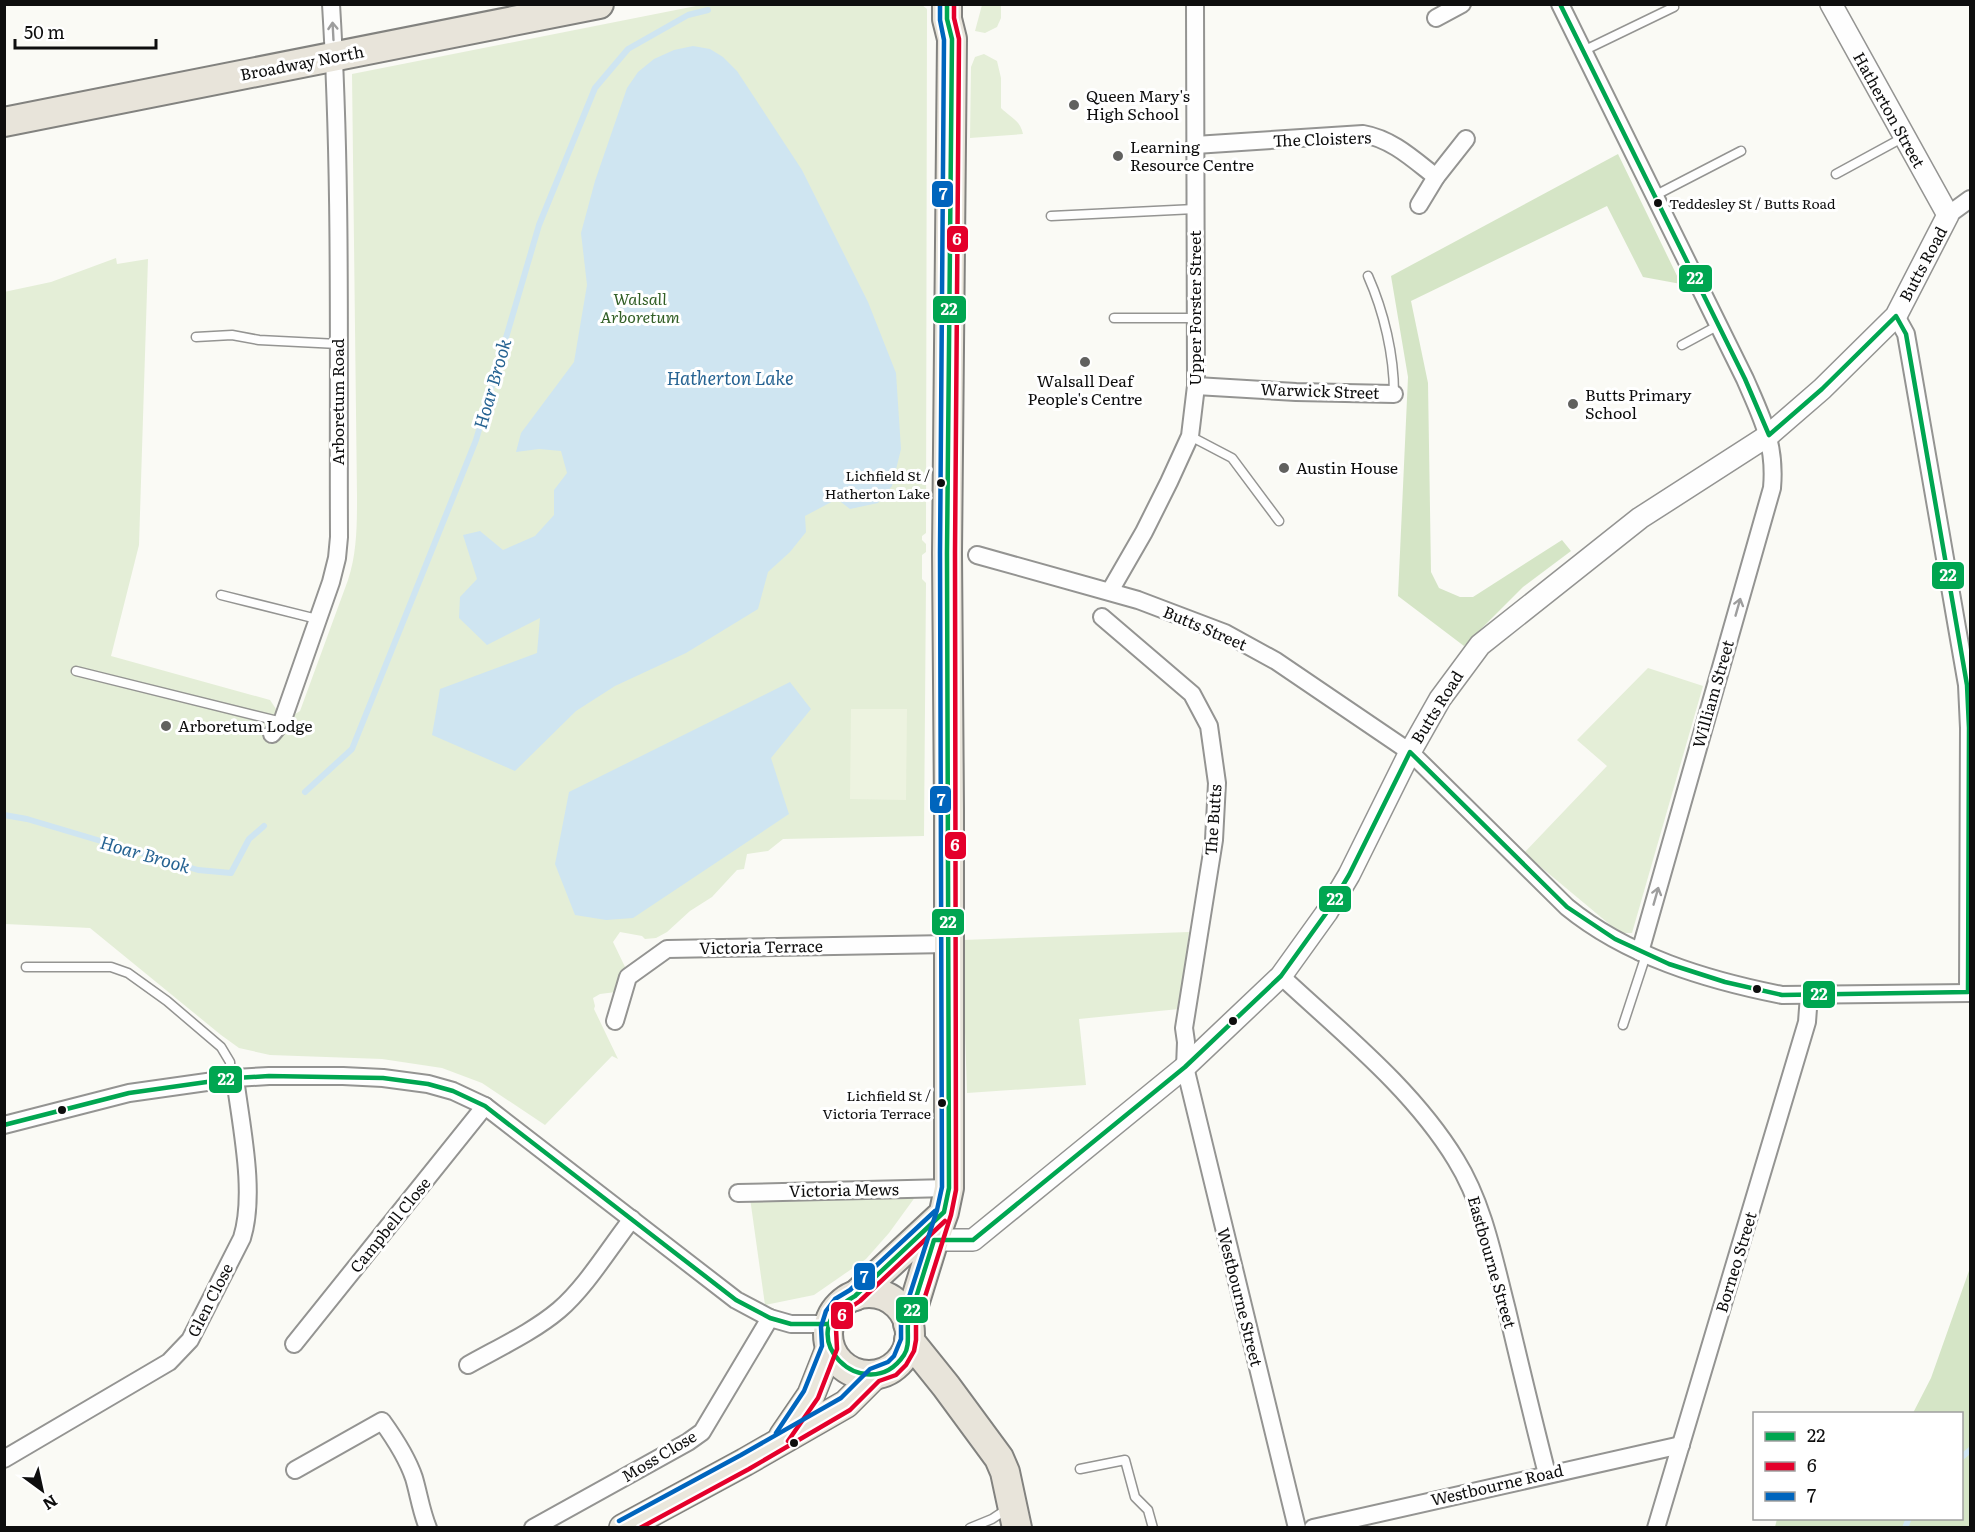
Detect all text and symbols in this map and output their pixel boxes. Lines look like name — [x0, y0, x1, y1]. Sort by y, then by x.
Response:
scale bar — [15, 12, 156, 50]
text: 50 m — [24, 18, 65, 45]
one-way arrow — [327, 21, 338, 41]
street label: Broadway North — [238, 38, 366, 86]
street label: Hatherton Street — [1848, 47, 1932, 172]
place label: Queen Mary's High School — [1086, 83, 1190, 125]
marker: Queen Mary's High School — [1067, 98, 1081, 112]
street label: The Cloisters — [1272, 124, 1372, 152]
place label: Learning Resource Centre — [1130, 134, 1254, 176]
marker: Learning Resource Centre — [1111, 149, 1125, 163]
line badge: 7 — [931, 180, 954, 208]
text: 7 — [939, 181, 948, 205]
place label: Teddesley St / Butts Road — [1669, 193, 1836, 213]
marker: Teddesley St / Butts Road — [1652, 197, 1664, 209]
street label: Butts Road — [1892, 221, 1952, 305]
line badge: 6 — [946, 225, 969, 253]
text: 6 — [952, 226, 962, 250]
street label: Upper Forster Street — [1182, 230, 1206, 386]
line badge: 22 — [1678, 264, 1713, 293]
text: 22 — [1686, 265, 1704, 289]
park label: Walsall Arboretum — [600, 286, 680, 328]
line badge: 22 — [932, 295, 967, 324]
text: 22 — [940, 296, 958, 320]
water label: Hoar Brook — [466, 335, 517, 432]
street label: Arboretum Road — [325, 338, 349, 466]
marker: Walsall Deaf People's Centre — [1078, 355, 1092, 369]
water label: Hatherton Lake — [667, 364, 793, 391]
place label: Walsall Deaf People's Centre — [1028, 368, 1142, 410]
street label: Warwick Street — [1260, 376, 1380, 404]
place label: Butts Primary School — [1585, 382, 1692, 424]
marker: Butts Primary School — [1566, 397, 1580, 411]
place label: Austin House — [1296, 455, 1398, 479]
marker: Austin House — [1277, 461, 1291, 475]
place label: Lichfield St / Hatherton Lake — [825, 465, 930, 503]
marker: Lichfield St / Hatherton Lake — [935, 477, 947, 489]
line badge: 22 — [1931, 561, 1965, 590]
text: 22 — [1939, 562, 1957, 586]
one-way arrow — [1733, 598, 1744, 617]
street label: Butts Street — [1160, 599, 1252, 656]
street label: William Street — [1685, 636, 1739, 751]
street label: Butts Road — [1404, 665, 1468, 748]
place label: Arboretum Lodge — [178, 713, 313, 737]
marker: Arboretum Lodge — [159, 719, 173, 733]
street label: The Butts — [1198, 784, 1226, 856]
line badge: 7 — [929, 785, 952, 814]
text: 7 — [937, 787, 946, 811]
water label: Hoar Brook — [97, 828, 194, 879]
line badge: 6 — [944, 831, 967, 860]
text: 6 — [950, 832, 960, 856]
line badge: 22 — [1318, 885, 1352, 913]
text: 22 — [1326, 886, 1344, 910]
one-way arrow — [1651, 887, 1662, 906]
line badge: 22 — [931, 908, 965, 936]
text: 22 — [939, 909, 957, 933]
street label: Victoria Terrace — [699, 933, 823, 959]
line badge: 22 — [1802, 980, 1836, 1009]
text: 22 — [1810, 981, 1828, 1005]
unlabelled marker — [1751, 983, 1763, 995]
unlabelled marker — [1227, 1015, 1239, 1027]
line badge: 22 — [208, 1065, 243, 1094]
text: 22 — [217, 1066, 235, 1090]
place label: Lichfield St / Victoria Terrace — [823, 1085, 931, 1123]
marker: Lichfield St / Victoria Terrace — [936, 1097, 948, 1109]
unlabelled marker — [56, 1104, 68, 1116]
street label: Campbell Close — [343, 1171, 435, 1277]
street label: Victoria Mews — [789, 1176, 899, 1202]
street label: Eastbourne Street — [1463, 1193, 1523, 1331]
street label: Borneo Street — [1708, 1208, 1762, 1315]
street label: Westbourne Street — [1212, 1225, 1270, 1369]
street label: Glen Close — [180, 1258, 238, 1341]
line badge: 7 — [853, 1262, 876, 1291]
text: 7 — [860, 1264, 869, 1288]
line badge: 22 — [895, 1296, 929, 1324]
text: 22 — [903, 1297, 921, 1321]
line badge: 6 — [830, 1301, 854, 1330]
text: 6 — [837, 1302, 847, 1326]
legend — [1753, 1412, 1963, 1520]
text: 22 — [1807, 1421, 1825, 1448]
street label: Moss Close — [617, 1423, 700, 1487]
unlabelled marker — [788, 1437, 800, 1449]
text: 6 — [1807, 1451, 1817, 1478]
street label: Westbourne Road — [1428, 1457, 1566, 1511]
north arrow — [12, 1460, 72, 1520]
text: 7 — [1807, 1481, 1816, 1508]
text: N — [39, 1490, 63, 1517]

